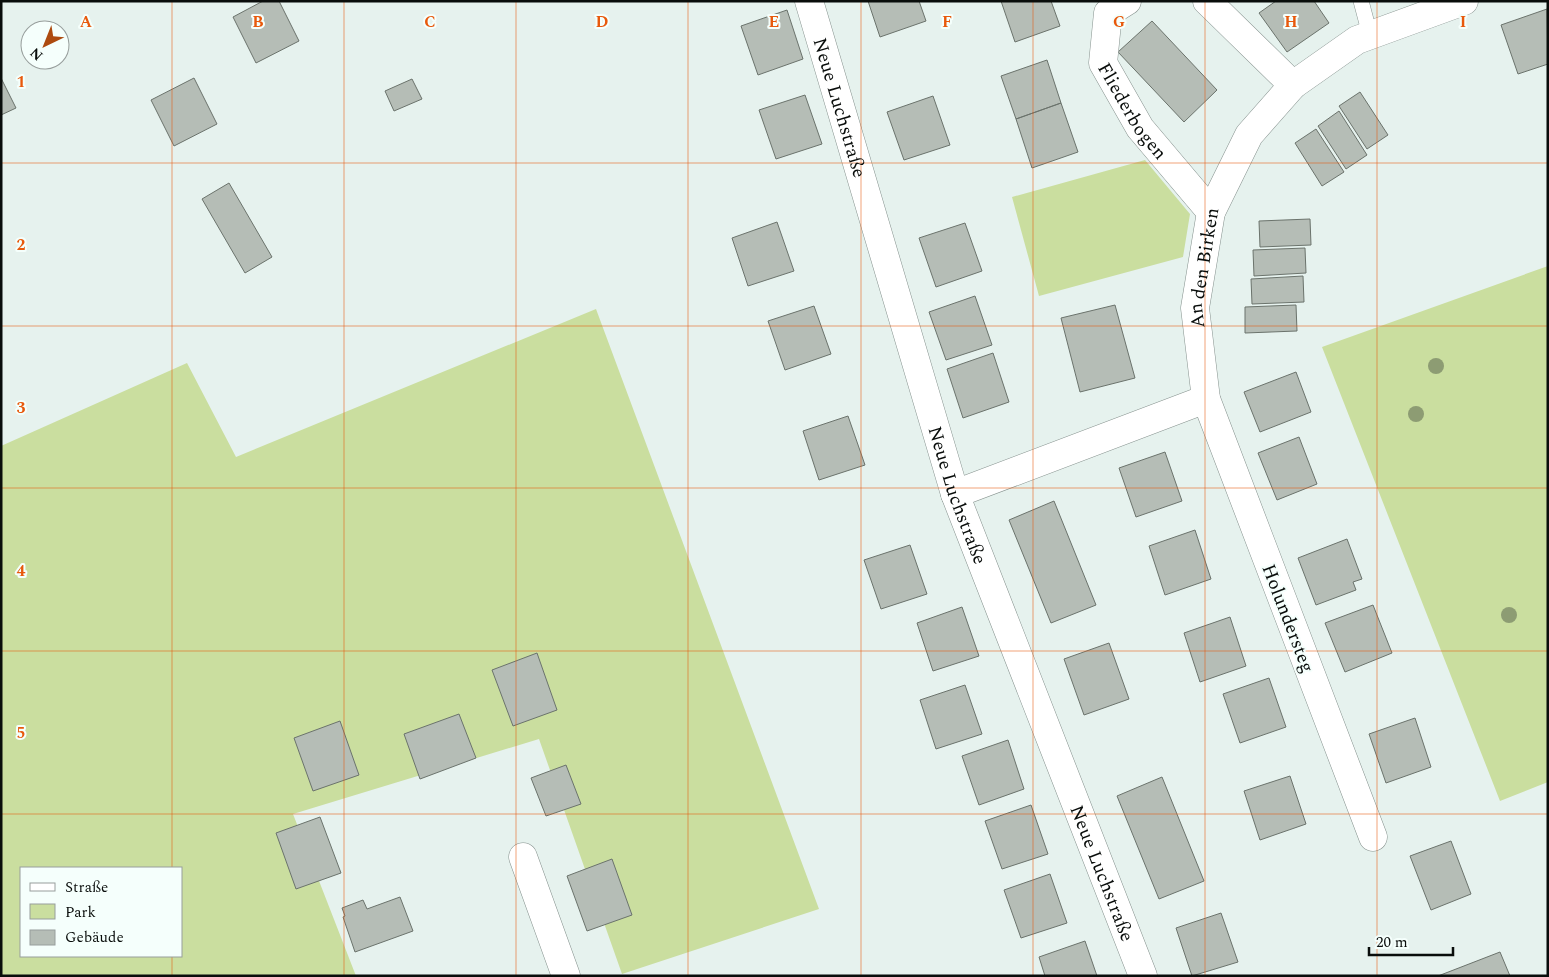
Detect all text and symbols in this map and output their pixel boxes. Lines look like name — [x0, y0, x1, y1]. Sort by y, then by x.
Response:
text: A — [80, 10, 93, 34]
text: B — [252, 10, 264, 34]
text: C — [424, 10, 436, 34]
text: D — [596, 10, 609, 34]
text: E — [769, 10, 779, 34]
text: F — [942, 10, 952, 34]
text: G — [1113, 10, 1125, 34]
text: H — [1284, 10, 1298, 34]
text: I — [1460, 10, 1466, 34]
north arrow — [20, 20, 70, 70]
street label: Neue Luchstraße — [805, 34, 874, 181]
text: N — [25, 43, 48, 66]
street label: Fliederbogen — [1090, 57, 1174, 167]
text: 1 — [17, 70, 25, 94]
street label: An den Birken — [1182, 206, 1228, 330]
text: 2 — [17, 233, 26, 257]
text: 3 — [17, 396, 26, 420]
street label: Neue Luchstraße — [920, 423, 994, 569]
text: 4 — [17, 559, 26, 583]
street label: Holundersteg — [1254, 560, 1322, 677]
text: 5 — [17, 721, 25, 745]
street label: Neue Luchstraße — [1062, 801, 1141, 946]
legend — [20, 867, 182, 957]
text: Straße — [65, 876, 108, 899]
text: Park — [65, 901, 96, 924]
scale bar — [1369, 924, 1453, 956]
text: Gebäude — [65, 926, 124, 949]
text: 20 m — [1376, 931, 1408, 954]

